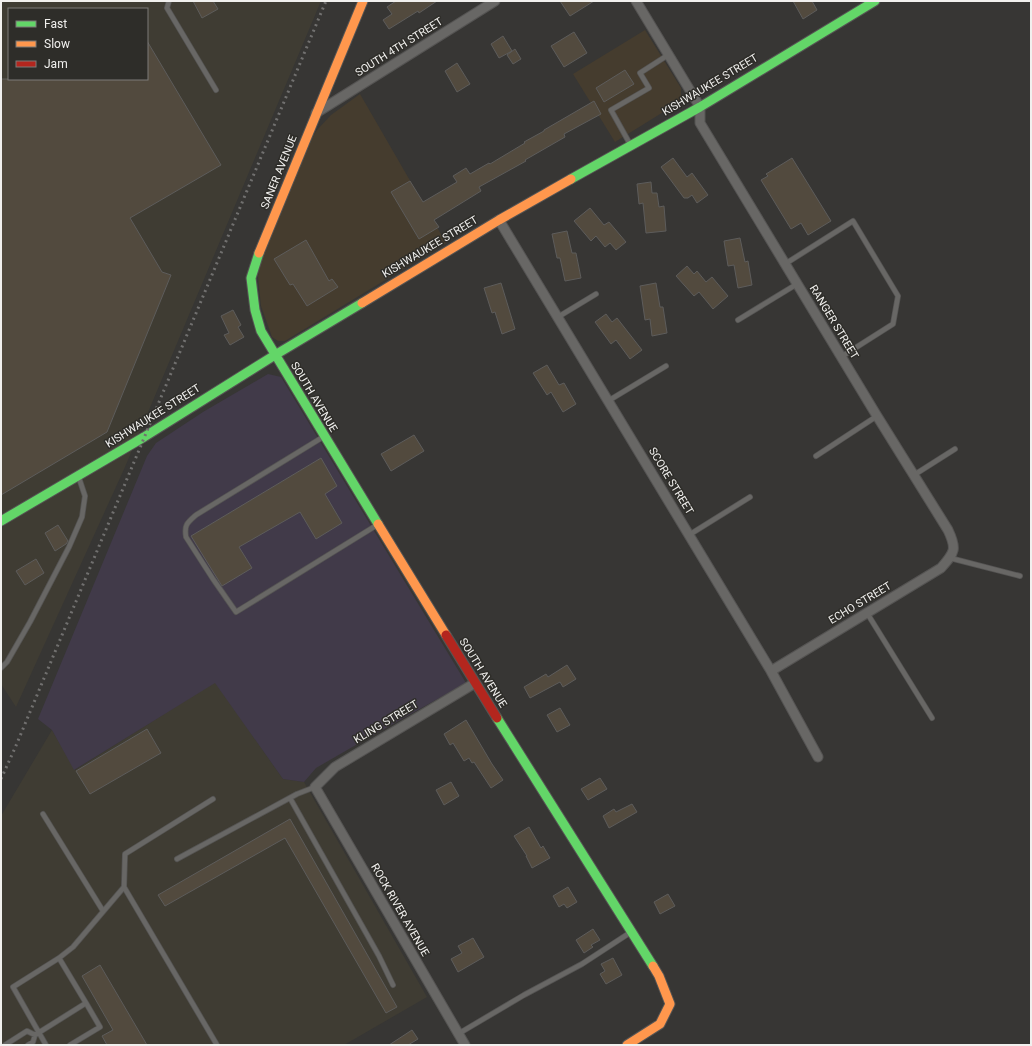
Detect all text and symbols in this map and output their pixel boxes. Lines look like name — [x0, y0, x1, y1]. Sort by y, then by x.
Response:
legend — [8, 8, 148, 80]
street label: SOUTH 4TH STREET — [353, 15, 446, 79]
text: Fast — [44, 17, 67, 31]
text: Slow — [44, 37, 70, 51]
street label: KISHWAUKEE STREET — [660, 51, 761, 119]
text: Jam — [44, 57, 68, 71]
street label: SANER AVENUE — [258, 133, 300, 211]
street label: KISHWAUKEE STREET — [380, 213, 481, 281]
street label: RANGER STREET — [807, 283, 861, 362]
street label: SOUTH AVENUE — [288, 360, 340, 434]
street label: KISHWAUKEE STREET — [103, 381, 203, 450]
street label: SCORE STREET — [646, 445, 696, 517]
street label: ECHO STREET — [826, 579, 894, 627]
street label: SOUTH AVENUE — [456, 636, 510, 710]
street label: KLING STREET — [351, 697, 421, 746]
street label: ROCK RIVER AVENUE — [368, 861, 432, 959]

